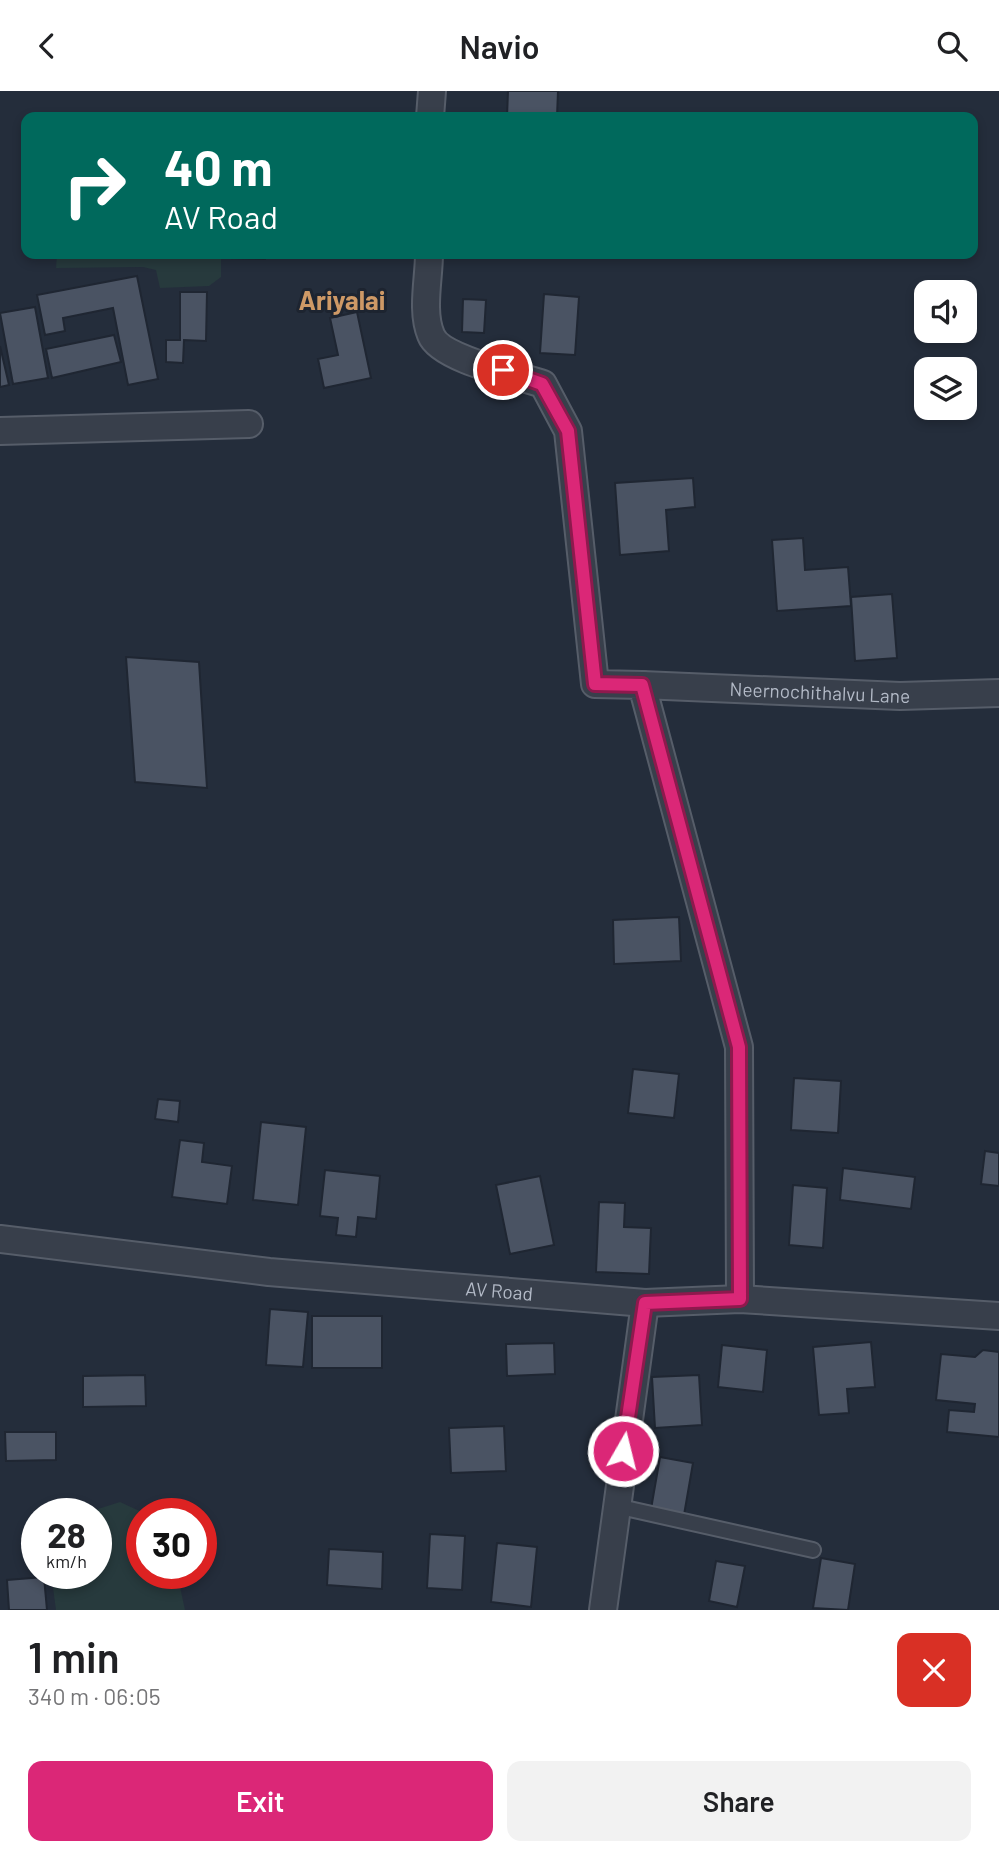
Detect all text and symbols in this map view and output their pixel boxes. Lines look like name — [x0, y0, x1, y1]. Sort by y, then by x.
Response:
icon: back — [28, 27, 66, 65]
text: Navio — [460, 27, 539, 65]
icon: search — [933, 27, 971, 65]
text: 40 m — [164, 137, 272, 196]
icon: right — [49, 140, 140, 231]
text: AV Road — [164, 197, 278, 235]
map controls — [914, 280, 977, 420]
button: sound — [914, 280, 977, 343]
district label: Ariyalai — [299, 284, 385, 315]
pin — [473, 340, 533, 400]
icon: arrive — [484, 351, 522, 389]
button: layers — [914, 357, 977, 420]
street label: Neernochithalvu Lane — [729, 677, 910, 707]
street label: AV Road — [465, 1276, 534, 1305]
position arrow — [586, 1414, 660, 1488]
speed limit sign: 30 — [126, 1498, 217, 1589]
text: 28 — [47, 1513, 86, 1555]
text: km/h — [46, 1550, 87, 1572]
text: 1 min — [28, 1631, 120, 1681]
button: close — [897, 1633, 971, 1707]
text: 340 m · 06:05 — [28, 1682, 161, 1710]
button: Exit — [28, 1761, 493, 1841]
button: Share — [507, 1761, 971, 1841]

